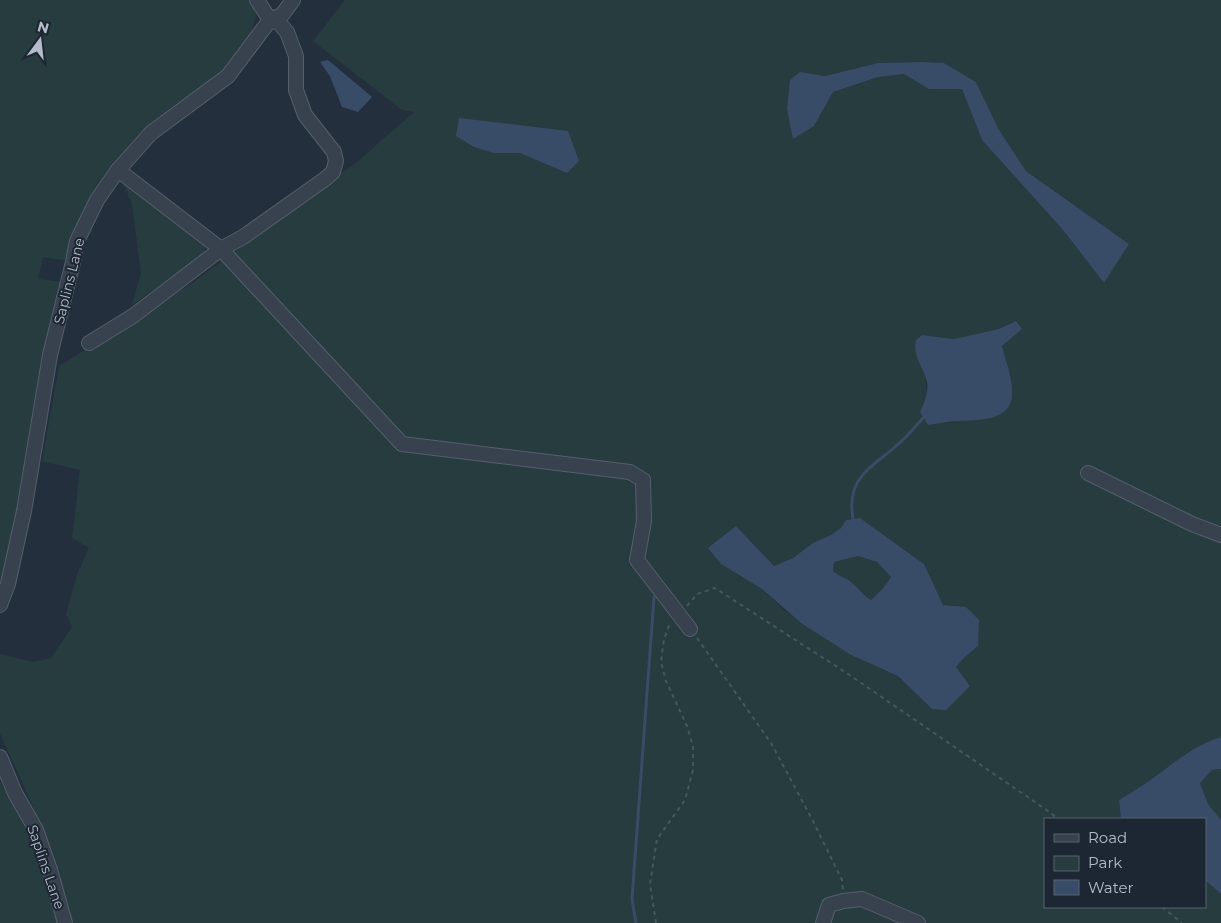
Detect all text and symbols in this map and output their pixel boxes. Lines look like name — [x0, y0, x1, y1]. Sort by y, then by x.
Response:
north arrow — [15, 15, 65, 65]
text: N — [36, 17, 51, 38]
street label: Saplins Lane — [50, 236, 88, 326]
legend — [1044, 818, 1206, 908]
street label: Saplins Lane — [23, 822, 69, 912]
text: Road — [1088, 828, 1127, 847]
text: Park — [1088, 853, 1122, 872]
text: Water — [1088, 878, 1134, 897]

